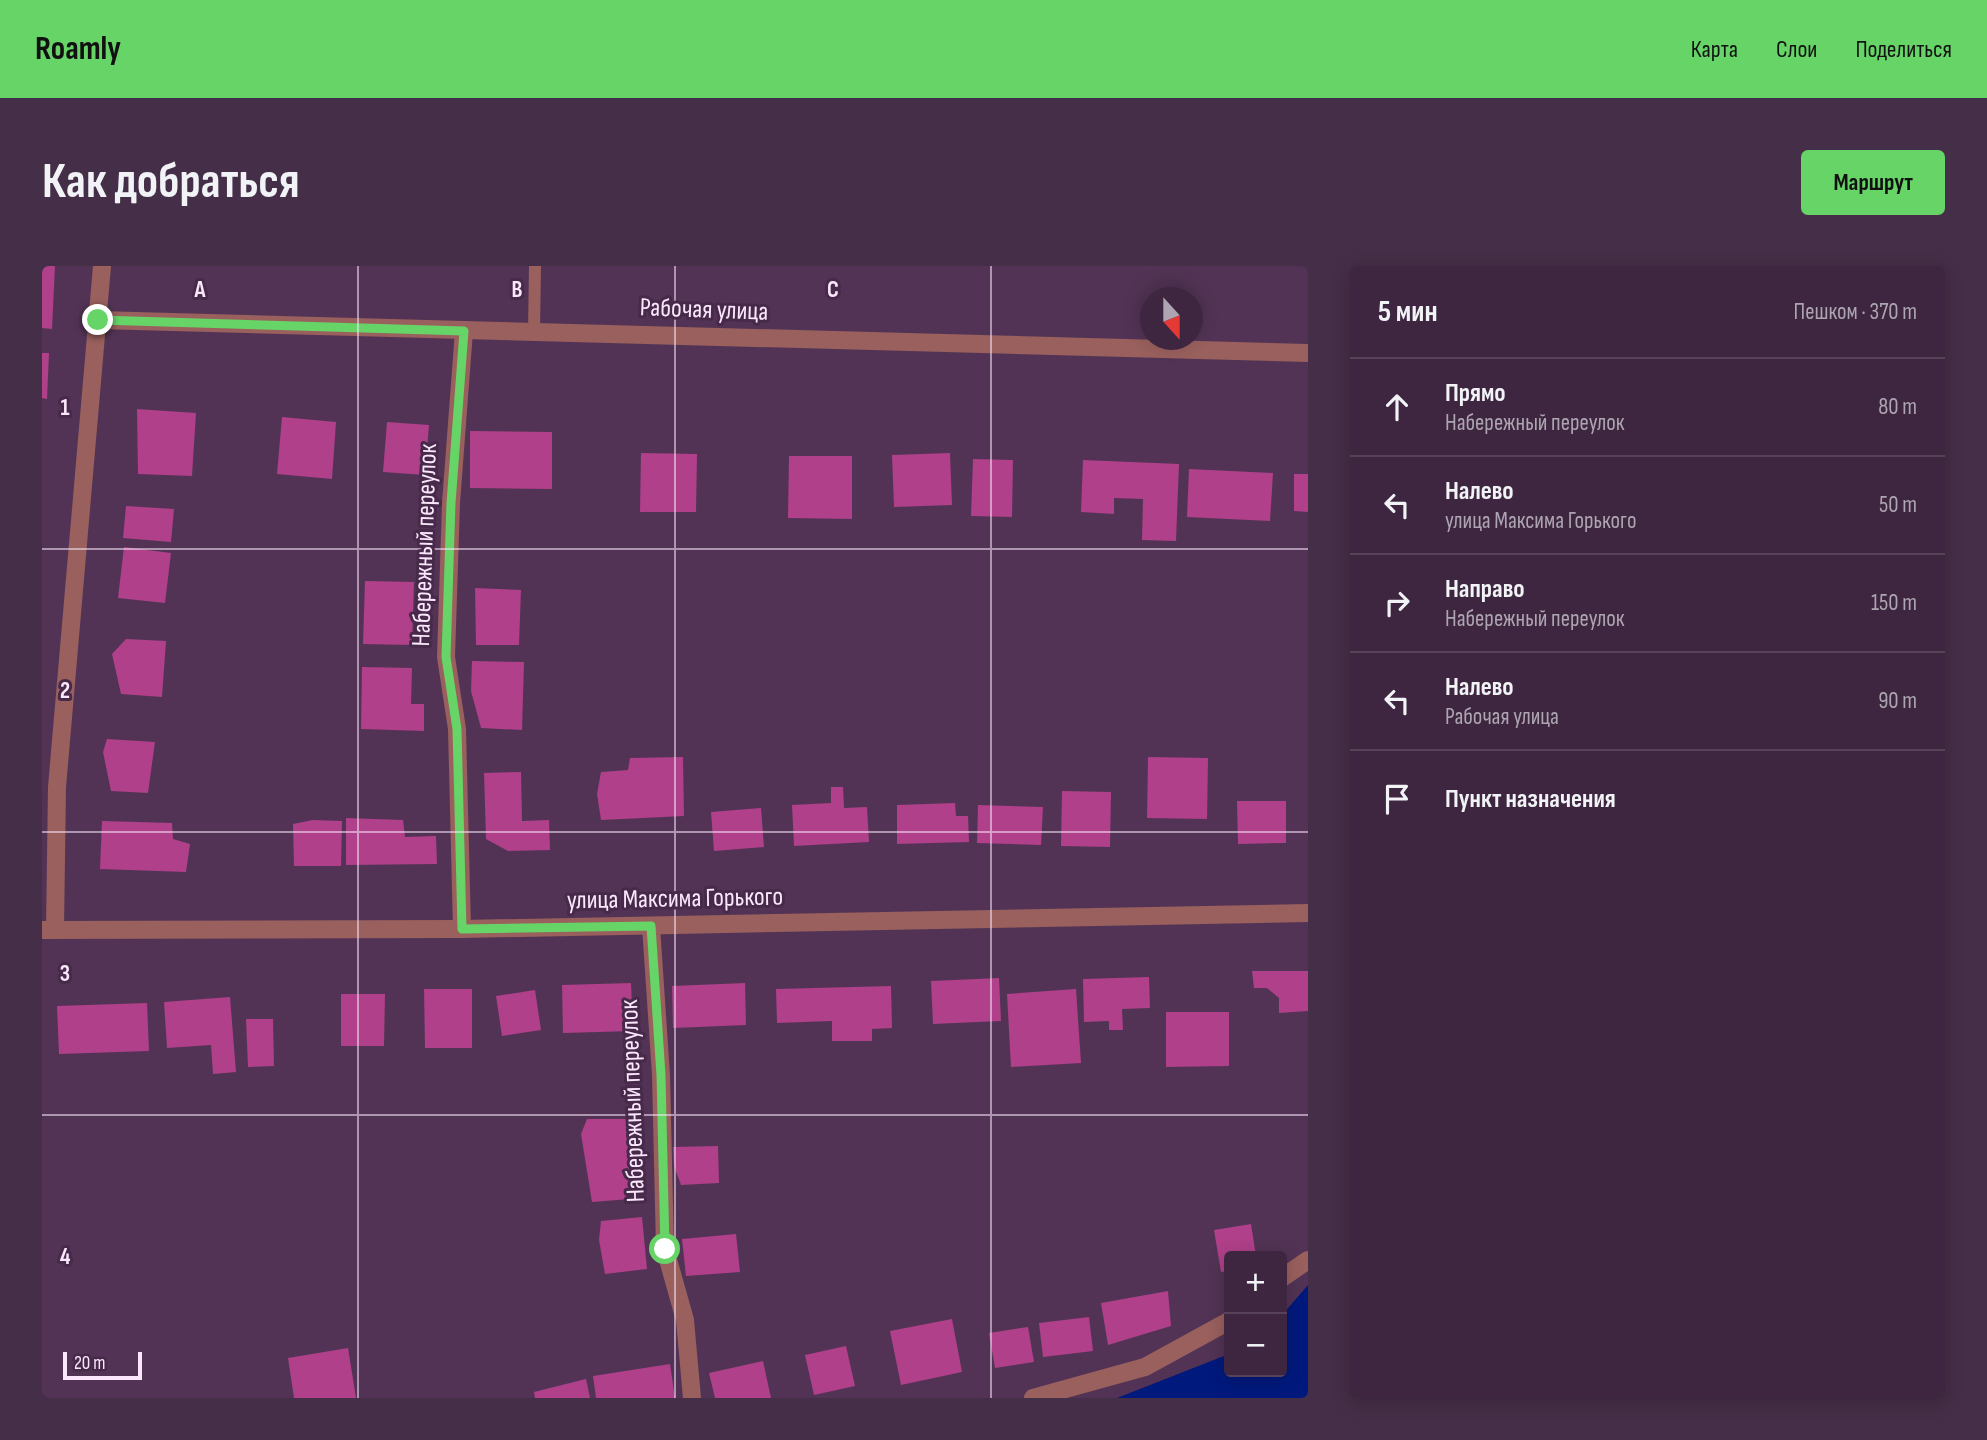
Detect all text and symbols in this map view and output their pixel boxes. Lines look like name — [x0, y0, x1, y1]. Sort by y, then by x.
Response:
text: Roamly — [35, 29, 121, 69]
text: Карта — [1691, 35, 1738, 64]
text: Слои — [1776, 35, 1817, 64]
text: Поделиться — [1855, 35, 1952, 64]
button: Маршрут — [1801, 150, 1945, 215]
text: Как добраться — [42, 153, 300, 212]
text: A — [194, 276, 207, 304]
text: B — [512, 276, 523, 304]
text: C — [827, 276, 839, 304]
north arrow — [1140, 287, 1203, 350]
street label: Рабочая улица — [639, 292, 769, 328]
text: 5 мин — [1378, 294, 1438, 330]
text: Пешком · 370 m — [1794, 298, 1917, 326]
route end — [82, 304, 113, 335]
text: Прямо — [1445, 378, 1506, 409]
icon: ahead — [1378, 388, 1416, 426]
text: 80 m — [1878, 393, 1917, 421]
text: 1 — [60, 394, 70, 422]
text: Набережный переулок — [1445, 409, 1624, 437]
street label: Набережный переулок — [406, 443, 444, 647]
text: Налево — [1445, 476, 1514, 507]
icon: left — [1378, 486, 1416, 524]
text: 50 m — [1879, 491, 1917, 519]
text: улица Максима Горького — [1445, 507, 1637, 535]
text: Направо — [1445, 574, 1524, 605]
icon: right — [1378, 584, 1416, 622]
text: 150 m — [1871, 589, 1917, 617]
text: Набережный переулок — [1445, 605, 1624, 633]
text: Налево — [1445, 672, 1514, 703]
text: 2 — [60, 677, 70, 705]
icon: left — [1378, 682, 1416, 720]
text: 90 m — [1878, 687, 1917, 715]
text: Рабочая улица — [1445, 703, 1559, 731]
icon: arrive — [1378, 780, 1416, 818]
text: Пункт назначения — [1445, 784, 1616, 815]
street label: улица Максима Горького — [567, 882, 783, 916]
text: 3 — [60, 960, 70, 988]
street label: Набережный переулок — [614, 999, 652, 1203]
route start — [649, 1233, 680, 1264]
text: 4 — [60, 1243, 71, 1271]
map controls — [1224, 1251, 1287, 1377]
button: + — [1224, 1251, 1287, 1314]
button: − — [1224, 1314, 1287, 1377]
scale bar — [63, 1349, 142, 1381]
text: 20 m — [74, 1352, 106, 1375]

